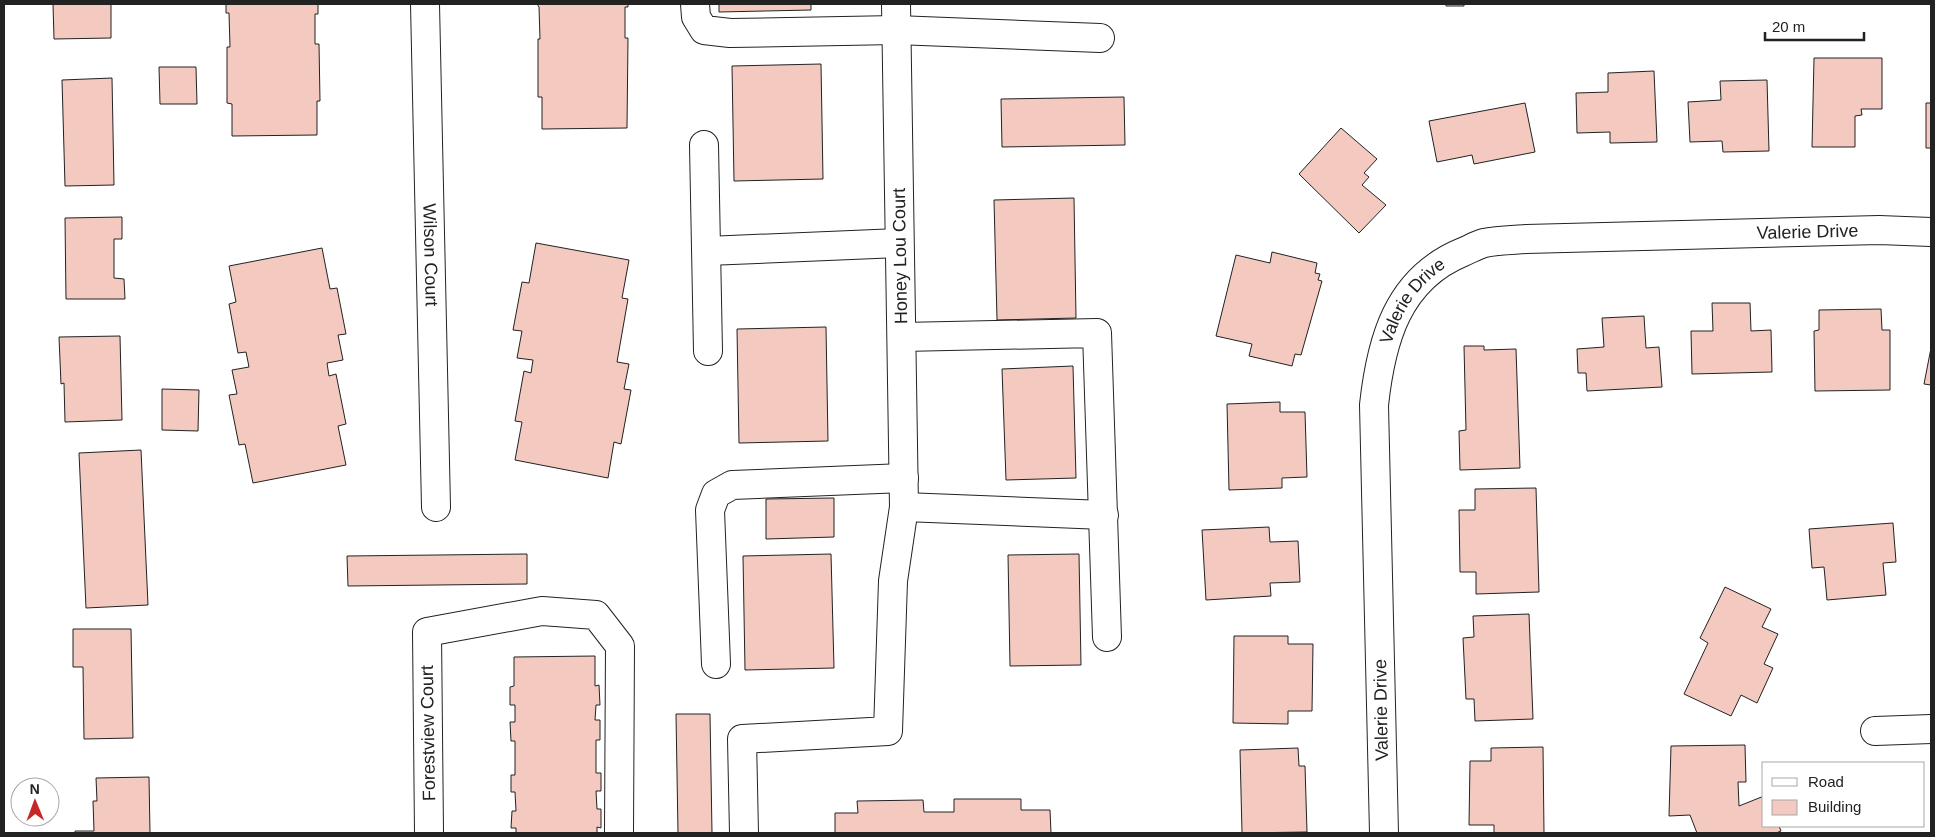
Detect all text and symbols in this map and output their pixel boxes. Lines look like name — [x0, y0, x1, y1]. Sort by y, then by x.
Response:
scale bar — [1765, 10, 1864, 42]
text: 20 m — [1772, 18, 1805, 35]
street label: Honey Lou Court — [889, 188, 911, 324]
street label: Wilson Court — [419, 203, 442, 307]
street label: Valerie Drive — [1756, 221, 1859, 243]
street label: Valerie Drive — [1376, 254, 1449, 346]
street label: Valerie Drive — [1370, 659, 1392, 761]
street label: Forestview Court — [417, 665, 439, 801]
legend — [1762, 762, 1925, 827]
text: Road — [1808, 773, 1844, 790]
north arrow — [10, 777, 60, 827]
text: N — [30, 781, 40, 797]
text: Building — [1808, 798, 1861, 815]

